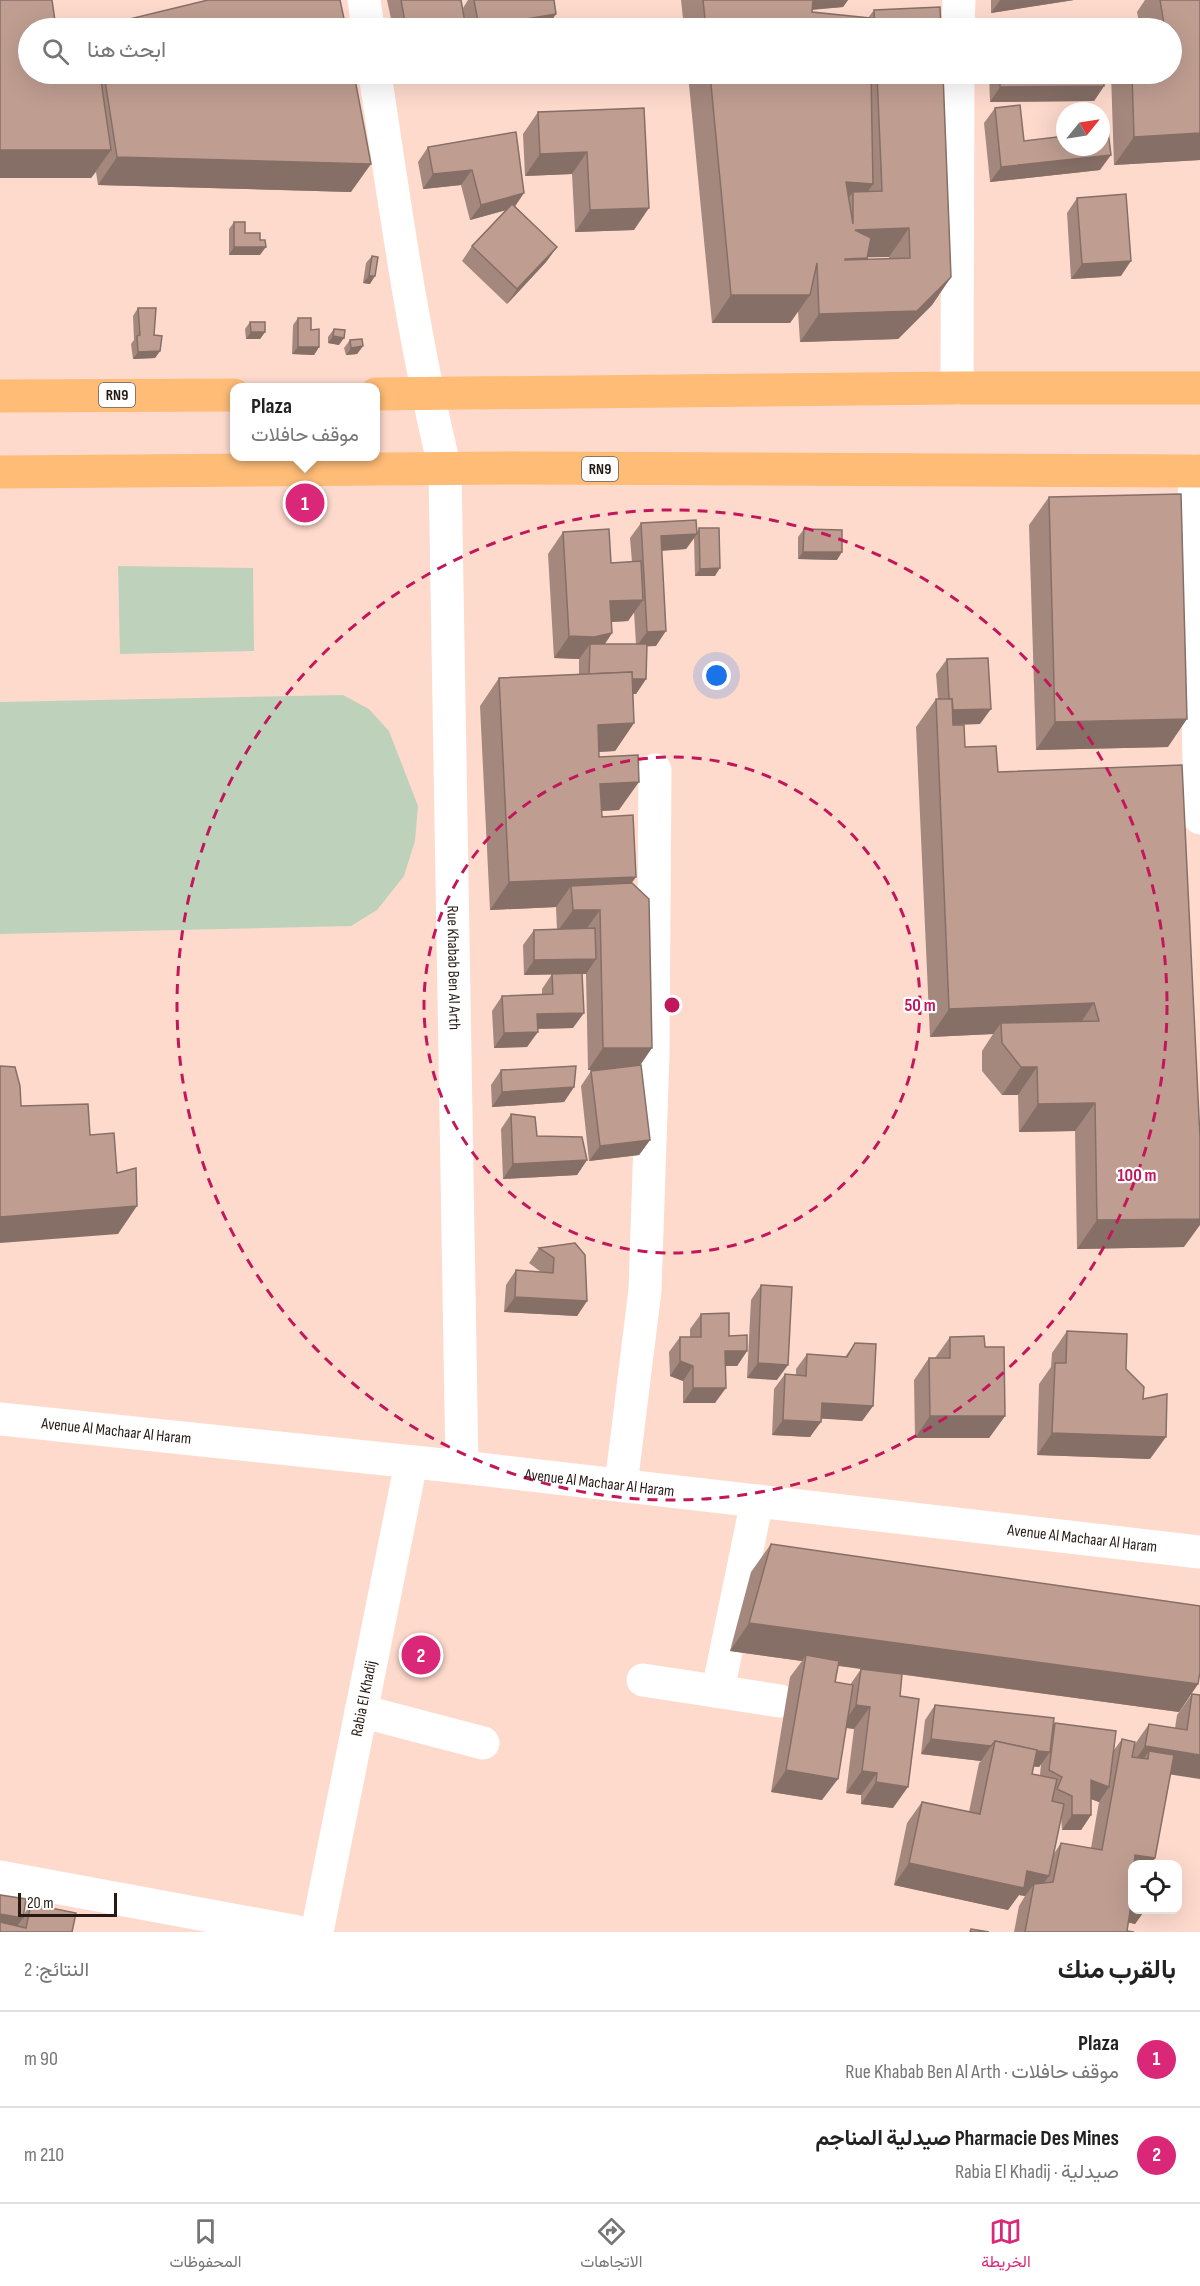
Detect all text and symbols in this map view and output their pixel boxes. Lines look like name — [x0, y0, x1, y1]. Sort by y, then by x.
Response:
search box — [18, 18, 1182, 84]
icon: search — [39, 35, 72, 68]
text: ابحث هنا — [87, 37, 166, 64]
north arrow — [1056, 102, 1110, 156]
road number: RN9 — [99, 383, 135, 407]
popup — [230, 383, 380, 461]
text: Plaza — [251, 393, 292, 420]
text: موقف حافلات — [251, 423, 359, 447]
road number: RN9 — [582, 457, 618, 481]
pin: 1 — [286, 480, 324, 526]
your location — [702, 661, 731, 690]
street label: Rue Khabab Ben Al Arth — [443, 905, 464, 1030]
centre of rings — [662, 995, 682, 1015]
text: 50 m — [904, 995, 936, 1016]
text: 100 m — [1118, 1165, 1157, 1186]
street label: Avenue Al Machaar Al Haram — [40, 1414, 192, 1448]
street label: Avenue Al Machaar Al Haram — [523, 1465, 675, 1501]
street label: Avenue Al Machaar Al Haram — [1006, 1520, 1158, 1557]
pin: 2 — [402, 1632, 440, 1678]
street label: Rabia El Khadij — [347, 1659, 381, 1738]
map controls — [1128, 1860, 1182, 1914]
button: locate — [1128, 1860, 1182, 1914]
scale bar — [18, 1890, 117, 1918]
text: 20 m — [27, 1894, 54, 1913]
text: بالقرب منك — [1058, 1955, 1176, 1986]
text: النتائج: 2 — [24, 1958, 89, 1982]
text: Plaza — [1078, 2030, 1119, 2057]
text: 90 m — [24, 2047, 58, 2071]
text: 1 — [1153, 2047, 1160, 2071]
text: موقف حافلات · Rue Khabab Ben Al Arth — [845, 2060, 1119, 2084]
text: Pharmacie Des Mines صيدلية المناجم — [815, 2125, 1119, 2152]
text: 210 m — [24, 2143, 64, 2167]
text: 2 — [1152, 2143, 1161, 2167]
text: صيدلية · Rabia El Khadij — [955, 2160, 1119, 2184]
tab: المحفوظات — [169, 2215, 242, 2276]
tab: الاتجاهات — [580, 2215, 642, 2276]
tab: الخريطة — [981, 2215, 1031, 2276]

